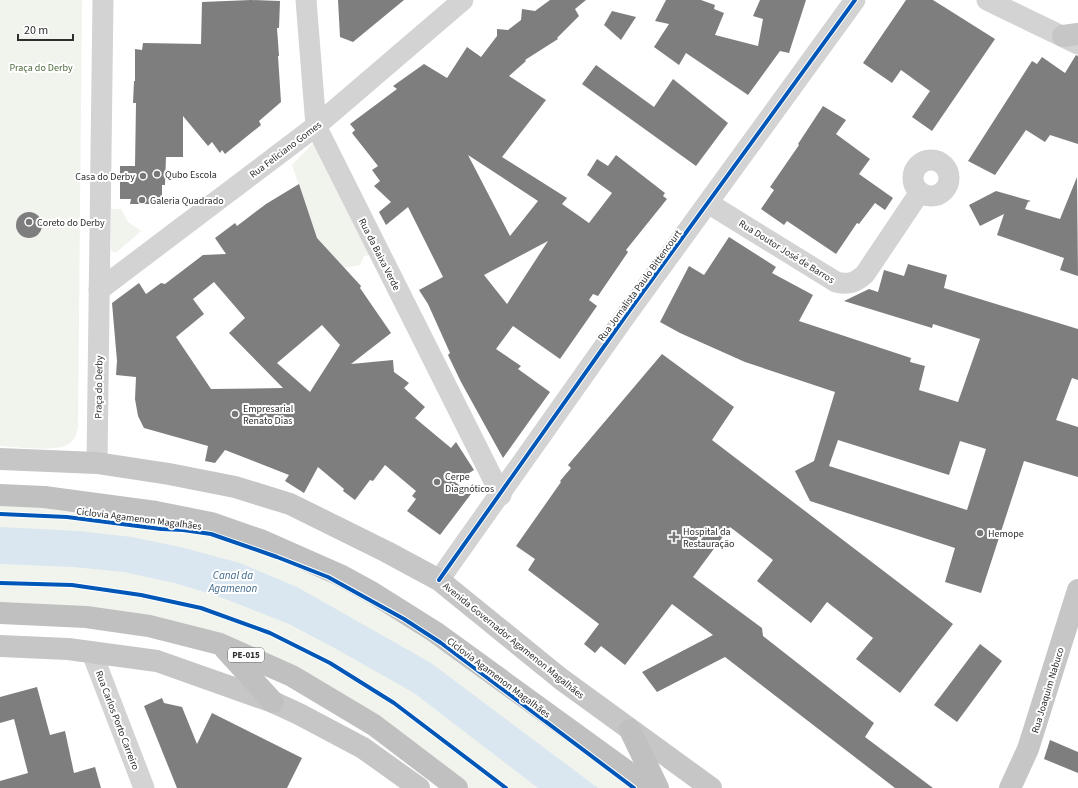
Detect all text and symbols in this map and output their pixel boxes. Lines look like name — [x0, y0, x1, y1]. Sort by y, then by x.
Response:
scale bar — [18, 16, 73, 42]
text: 20 m — [24, 22, 48, 39]
park label: Praça do Derby — [9, 61, 73, 75]
street label: Rua Feliciano Gomes — [247, 118, 325, 182]
place label: Qubo Escola — [165, 168, 217, 182]
marker: Qubo Escola — [152, 169, 162, 179]
place label: Casa do Derby — [75, 170, 135, 184]
marker: Casa do Derby — [138, 171, 148, 181]
place label: Galeria Quadrado — [150, 194, 224, 208]
marker: Galeria Quadrado — [137, 195, 147, 205]
place label: Coreto do Derby — [37, 216, 105, 230]
street label: Rua da Baixa Verde — [355, 216, 403, 293]
marker: Coreto do Derby — [24, 217, 34, 227]
street label: Rua Doutor José de Barros — [736, 217, 837, 287]
street label: Rua Jornalista Paulo Bittencourt — [595, 227, 685, 344]
street label: Praça do Derby — [91, 355, 107, 419]
place label: Empresarial Renato Dias — [243, 402, 294, 428]
marker: Empresarial Renato Dias — [230, 409, 240, 419]
place label: Cerpe Diagnóticos — [445, 470, 494, 496]
marker: Cerpe Diagnóticos — [432, 477, 442, 487]
street label: Ciclovia Agamenon Magalhães — [75, 504, 202, 534]
place label: Hospital da Restauração — [683, 525, 734, 551]
place label: Hemope — [988, 527, 1024, 541]
marker: Hemope — [975, 528, 985, 538]
marker: Hospital da Restauração — [668, 531, 680, 543]
water label: Canal da Agamenon — [208, 568, 258, 596]
street label: Avenida Governador Agamenon Magalhães — [440, 579, 587, 702]
street label: Ciclovia Agamenon Magalhães — [444, 634, 553, 721]
street label: Rua Joaquim Nabuco — [1028, 646, 1068, 735]
road number: PE-015 — [228, 648, 264, 662]
street label: Rua Carlos Porto Carreiro — [92, 669, 142, 772]

